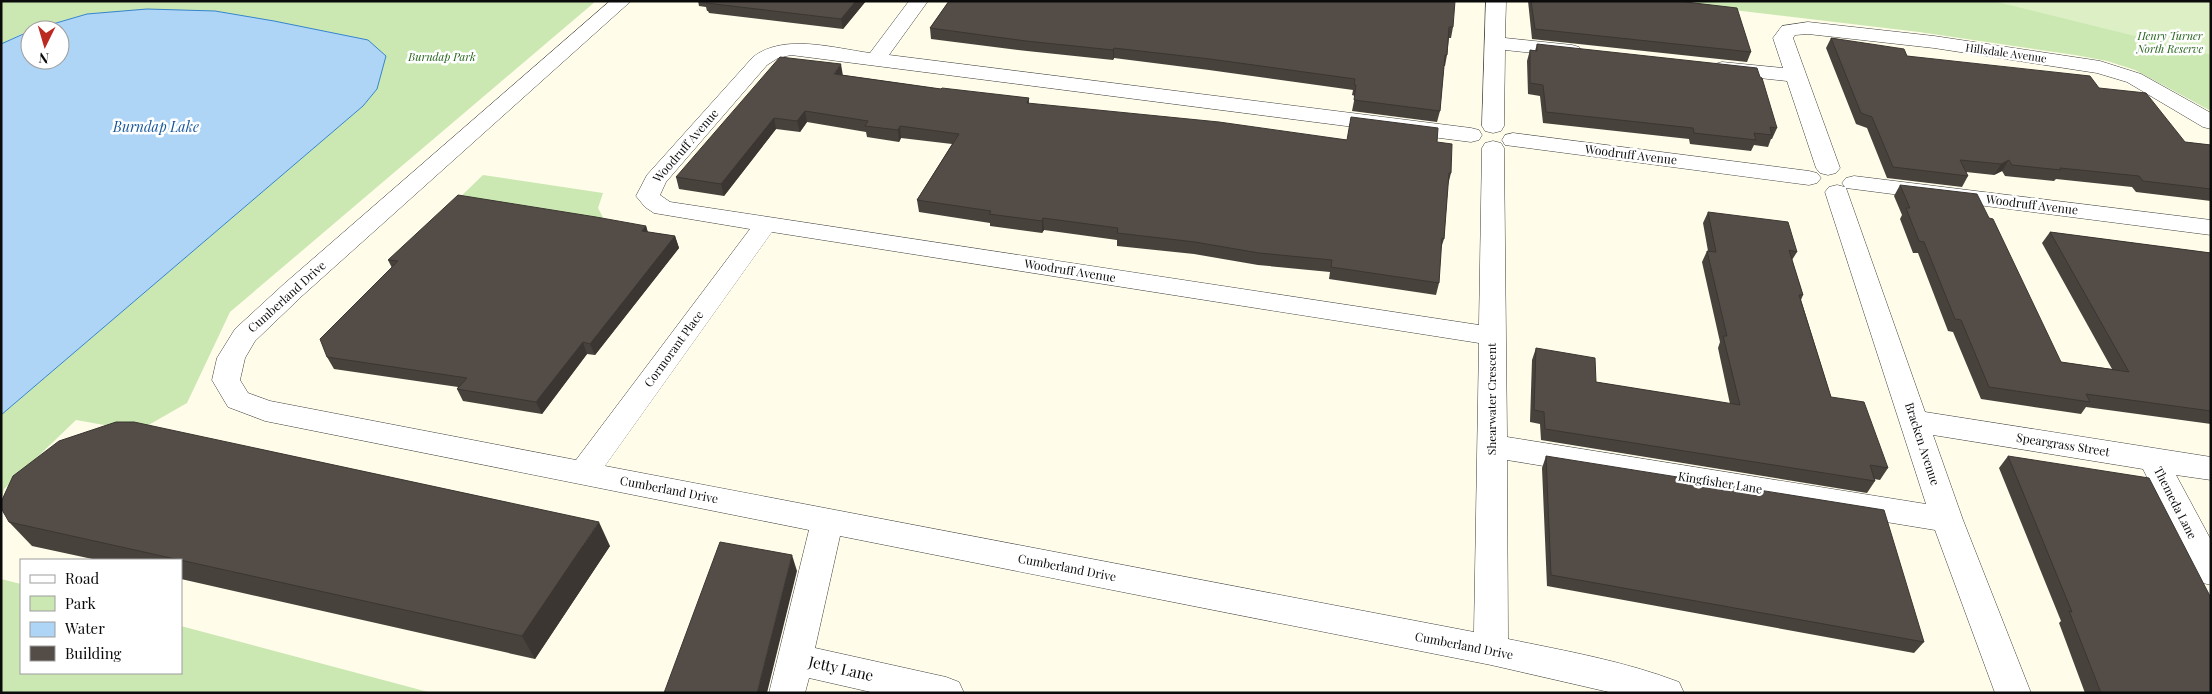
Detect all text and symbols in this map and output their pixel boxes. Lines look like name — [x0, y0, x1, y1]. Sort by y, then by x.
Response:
north arrow — [20, 20, 70, 70]
park label: Henry Turner North Reserve — [2136, 28, 2203, 56]
street label: Hillsdale Avenue — [1964, 39, 2048, 66]
text: N — [38, 49, 50, 68]
park label: Burndap Park — [407, 49, 476, 64]
street label: Woodruff Avenue — [648, 105, 722, 186]
water label: Burndap Lake — [112, 117, 199, 136]
street label: Woodruff Avenue — [1583, 140, 1678, 168]
street label: Woodruff Avenue — [1984, 190, 2079, 218]
street label: Woodruff Avenue — [1022, 255, 1117, 285]
street label: Cumberland Drive — [244, 257, 329, 336]
street label: Cormorant Place — [640, 307, 706, 390]
street label: Shearwater Crescent — [1483, 342, 1499, 455]
street label: Bracken Avenue — [1902, 400, 1944, 487]
street label: Speargrass Street — [2015, 429, 2112, 459]
street label: Themeda Lane — [2151, 464, 2201, 542]
street label: Kingfisher Lane — [1677, 467, 1763, 497]
street label: Cumberland Drive — [619, 472, 720, 506]
street label: Cumberland Drive — [1017, 550, 1118, 584]
legend — [20, 559, 182, 674]
text: Road — [65, 568, 99, 588]
text: Park — [65, 593, 97, 613]
text: Water — [64, 618, 105, 638]
street label: Cumberland Drive — [1414, 628, 1515, 662]
text: Building — [65, 643, 122, 663]
street label: Jetty Lane — [806, 651, 876, 685]

